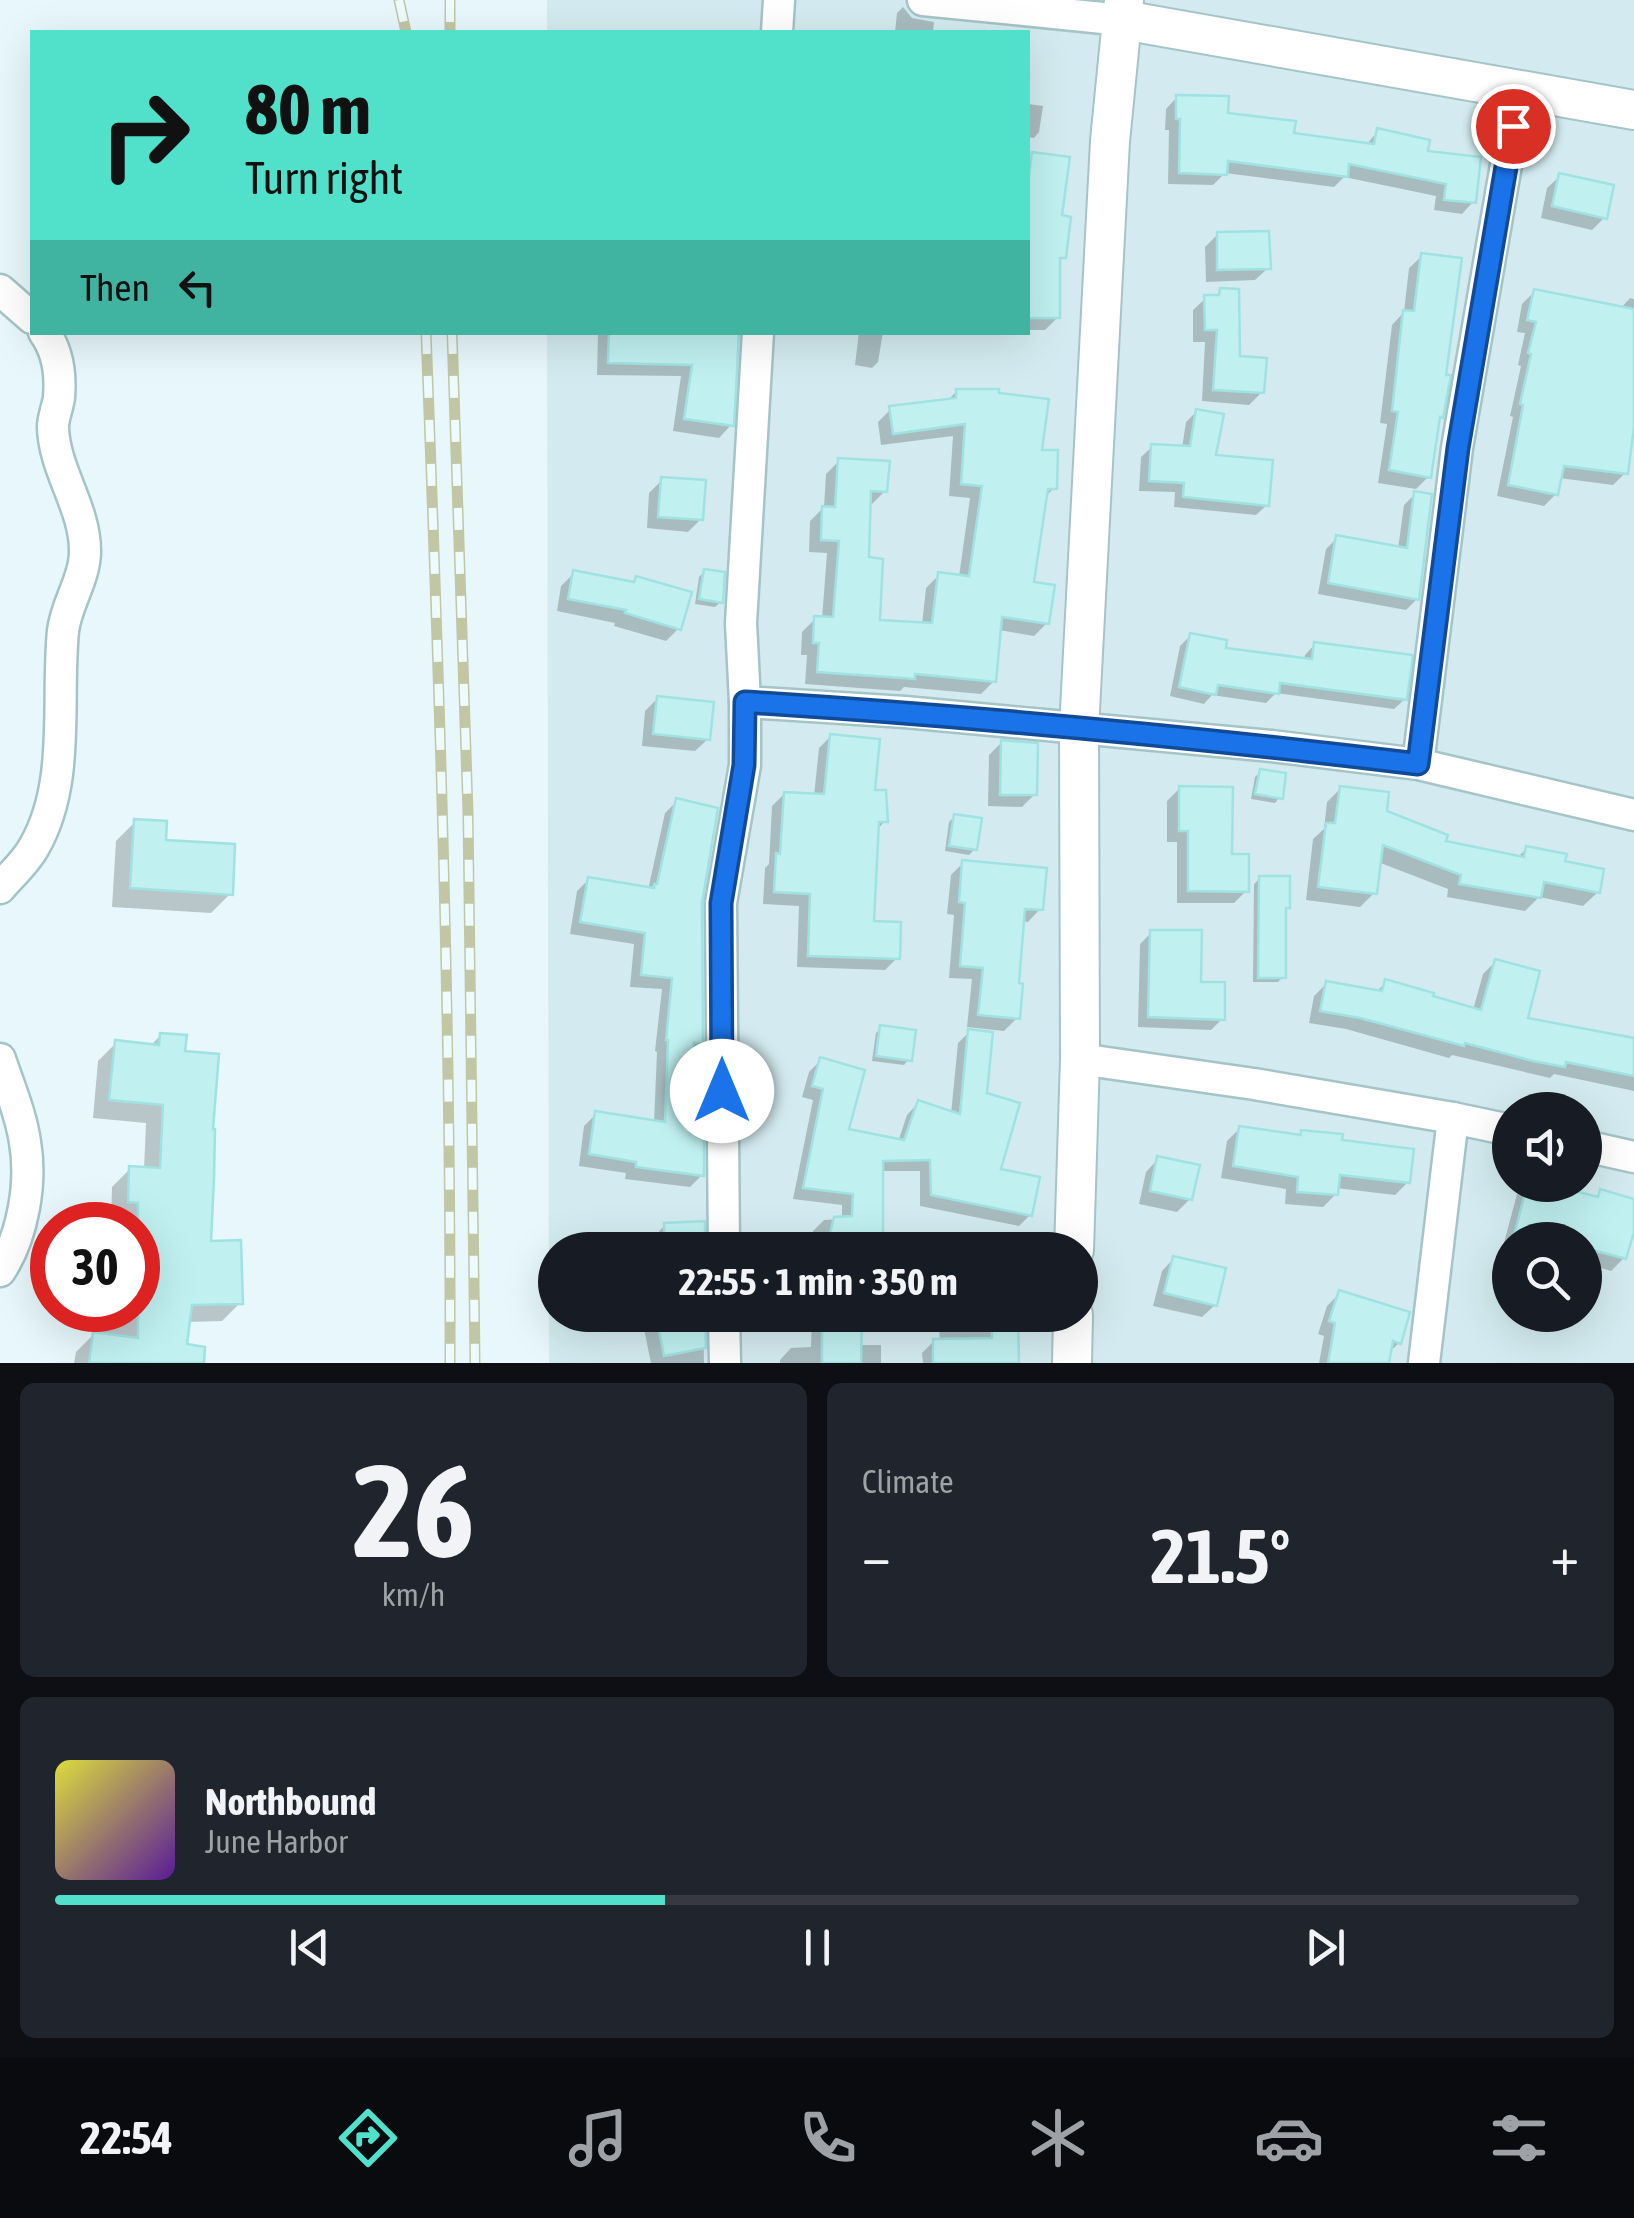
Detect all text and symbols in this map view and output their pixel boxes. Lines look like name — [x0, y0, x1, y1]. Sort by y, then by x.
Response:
text: 80 m — [245, 69, 371, 149]
icon: right — [80, 70, 210, 200]
pin — [1471, 84, 1556, 169]
icon: arrive — [1486, 99, 1541, 154]
text: Turn right — [245, 152, 403, 204]
icon: left — [170, 260, 225, 315]
text: Then — [80, 266, 150, 309]
position arrow — [670, 1039, 774, 1143]
map controls — [1492, 1092, 1602, 1332]
button: sound — [1492, 1092, 1602, 1202]
speed limit sign: 30 — [30, 1202, 160, 1332]
button: search — [1492, 1222, 1602, 1332]
text: 22:55 · 1 min · 350 m — [678, 1260, 958, 1303]
text: 26 — [352, 1436, 475, 1585]
text: Climate — [862, 1463, 954, 1500]
text: 21.5° — [1151, 1513, 1290, 1599]
text: − — [862, 1524, 891, 1587]
text: + — [1550, 1524, 1579, 1587]
text: km/h — [382, 1576, 445, 1613]
text: Northbound — [205, 1780, 376, 1823]
text: June Harbor — [205, 1823, 348, 1860]
icon: previous — [282, 1920, 337, 1975]
icon: pause — [790, 1920, 845, 1975]
icon: next — [1298, 1920, 1353, 1975]
icon: directions — [333, 2103, 403, 2173]
icon: music — [563, 2103, 633, 2173]
icon: phone — [793, 2103, 863, 2173]
icon: climate — [1023, 2103, 1093, 2173]
icon: car — [1254, 2103, 1324, 2173]
icon: filters — [1484, 2103, 1554, 2173]
text: 22:54 — [80, 2112, 173, 2164]

